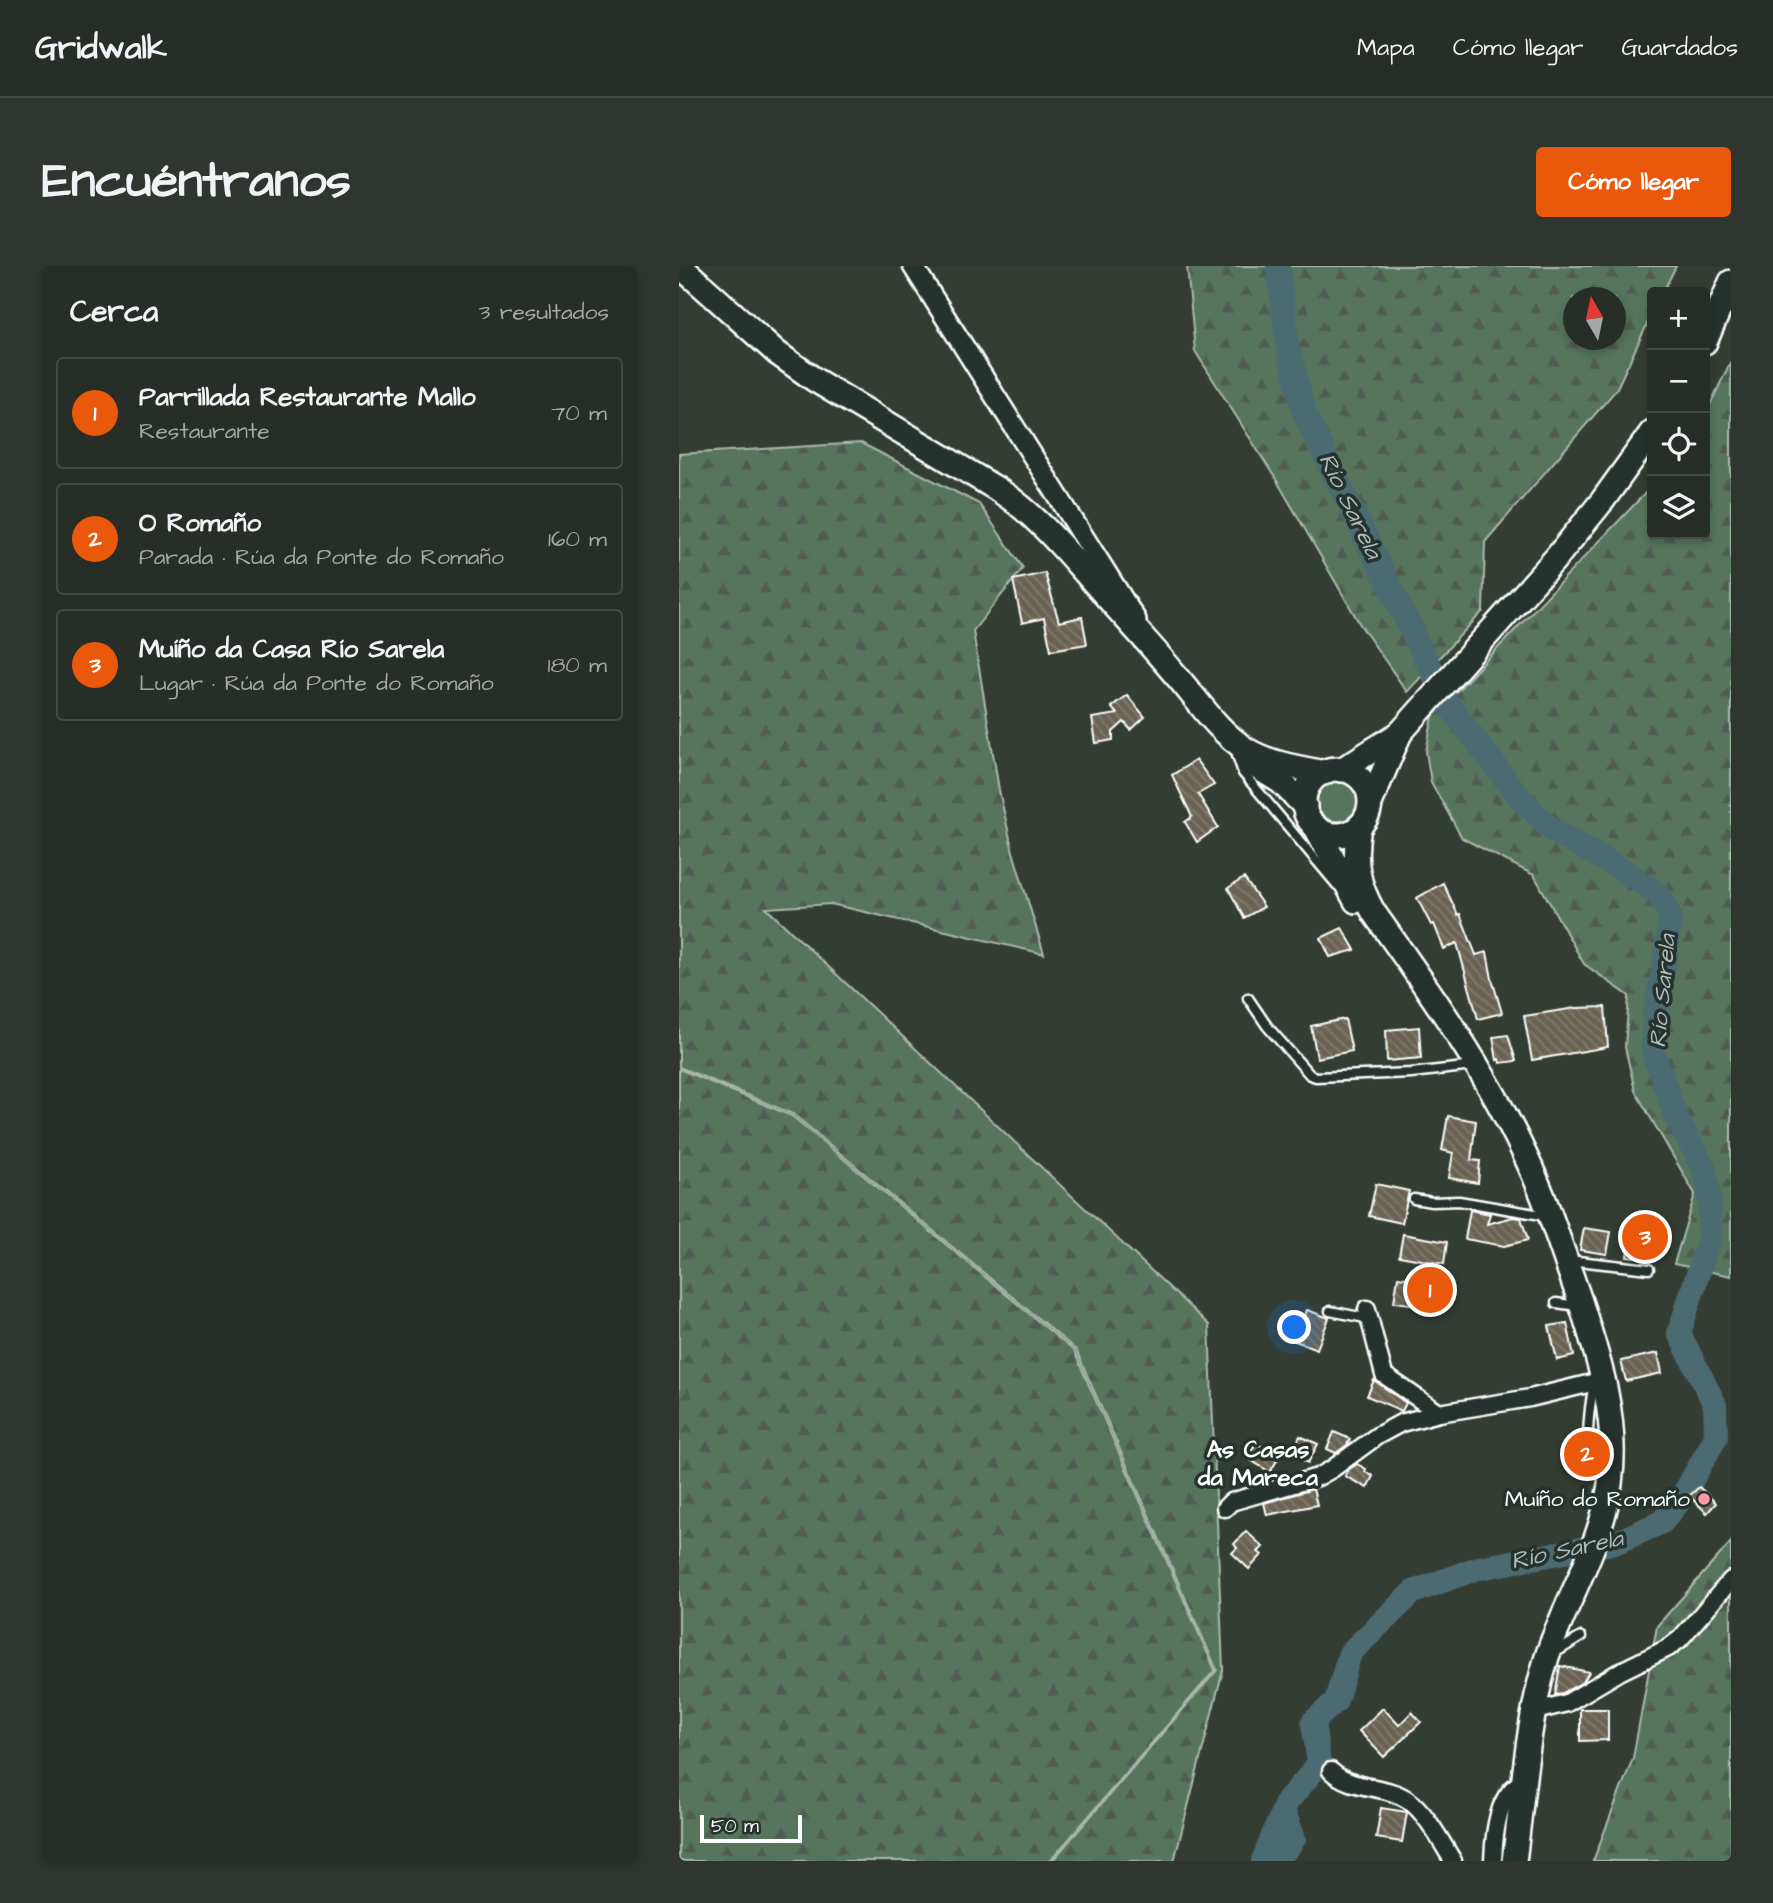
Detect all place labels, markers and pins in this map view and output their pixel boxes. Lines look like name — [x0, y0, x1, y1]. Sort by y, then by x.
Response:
pin: 3 — [1622, 1211, 1668, 1263]
pin: 1 — [1407, 1264, 1453, 1316]
pin: 2 — [1564, 1428, 1610, 1480]
place label: Muíño do Romaño — [1505, 1483, 1690, 1515]
marker: Muíño do Romaño — [1696, 1491, 1712, 1507]

